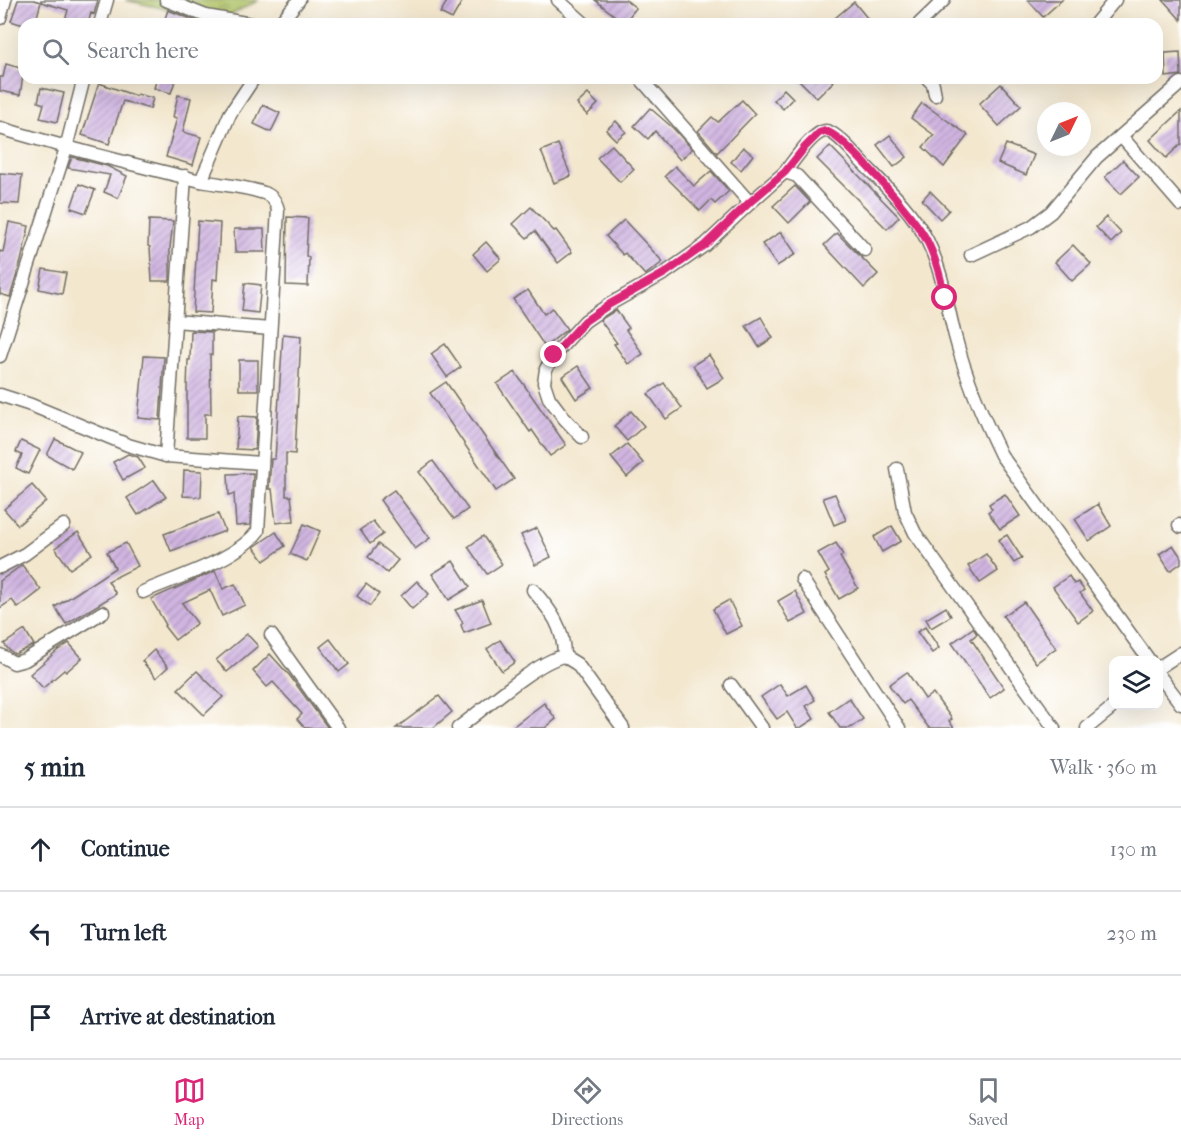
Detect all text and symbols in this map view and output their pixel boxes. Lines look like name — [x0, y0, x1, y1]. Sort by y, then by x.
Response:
search box — [18, 18, 1163, 84]
icon: search — [39, 35, 72, 68]
text: Search here — [87, 38, 199, 64]
north arrow — [1037, 102, 1091, 156]
route start — [931, 284, 957, 310]
route end — [540, 341, 566, 367]
map controls — [1109, 656, 1163, 710]
button: layers — [1109, 656, 1163, 710]
text: 5 min — [24, 752, 85, 783]
text: Walk · 360 m — [1050, 756, 1157, 779]
icon: ahead — [24, 833, 57, 866]
text: Continue — [81, 836, 170, 862]
text: 130 m — [1110, 838, 1157, 861]
icon: left — [24, 917, 57, 950]
text: Turn left — [81, 920, 167, 946]
text: 230 m — [1107, 922, 1157, 945]
icon: arrive — [24, 1001, 57, 1034]
text: Arrive at destination — [81, 1004, 275, 1030]
tab: Map — [173, 1074, 206, 1129]
tab: Directions — [551, 1074, 623, 1129]
tab: Saved — [969, 1074, 1008, 1129]

